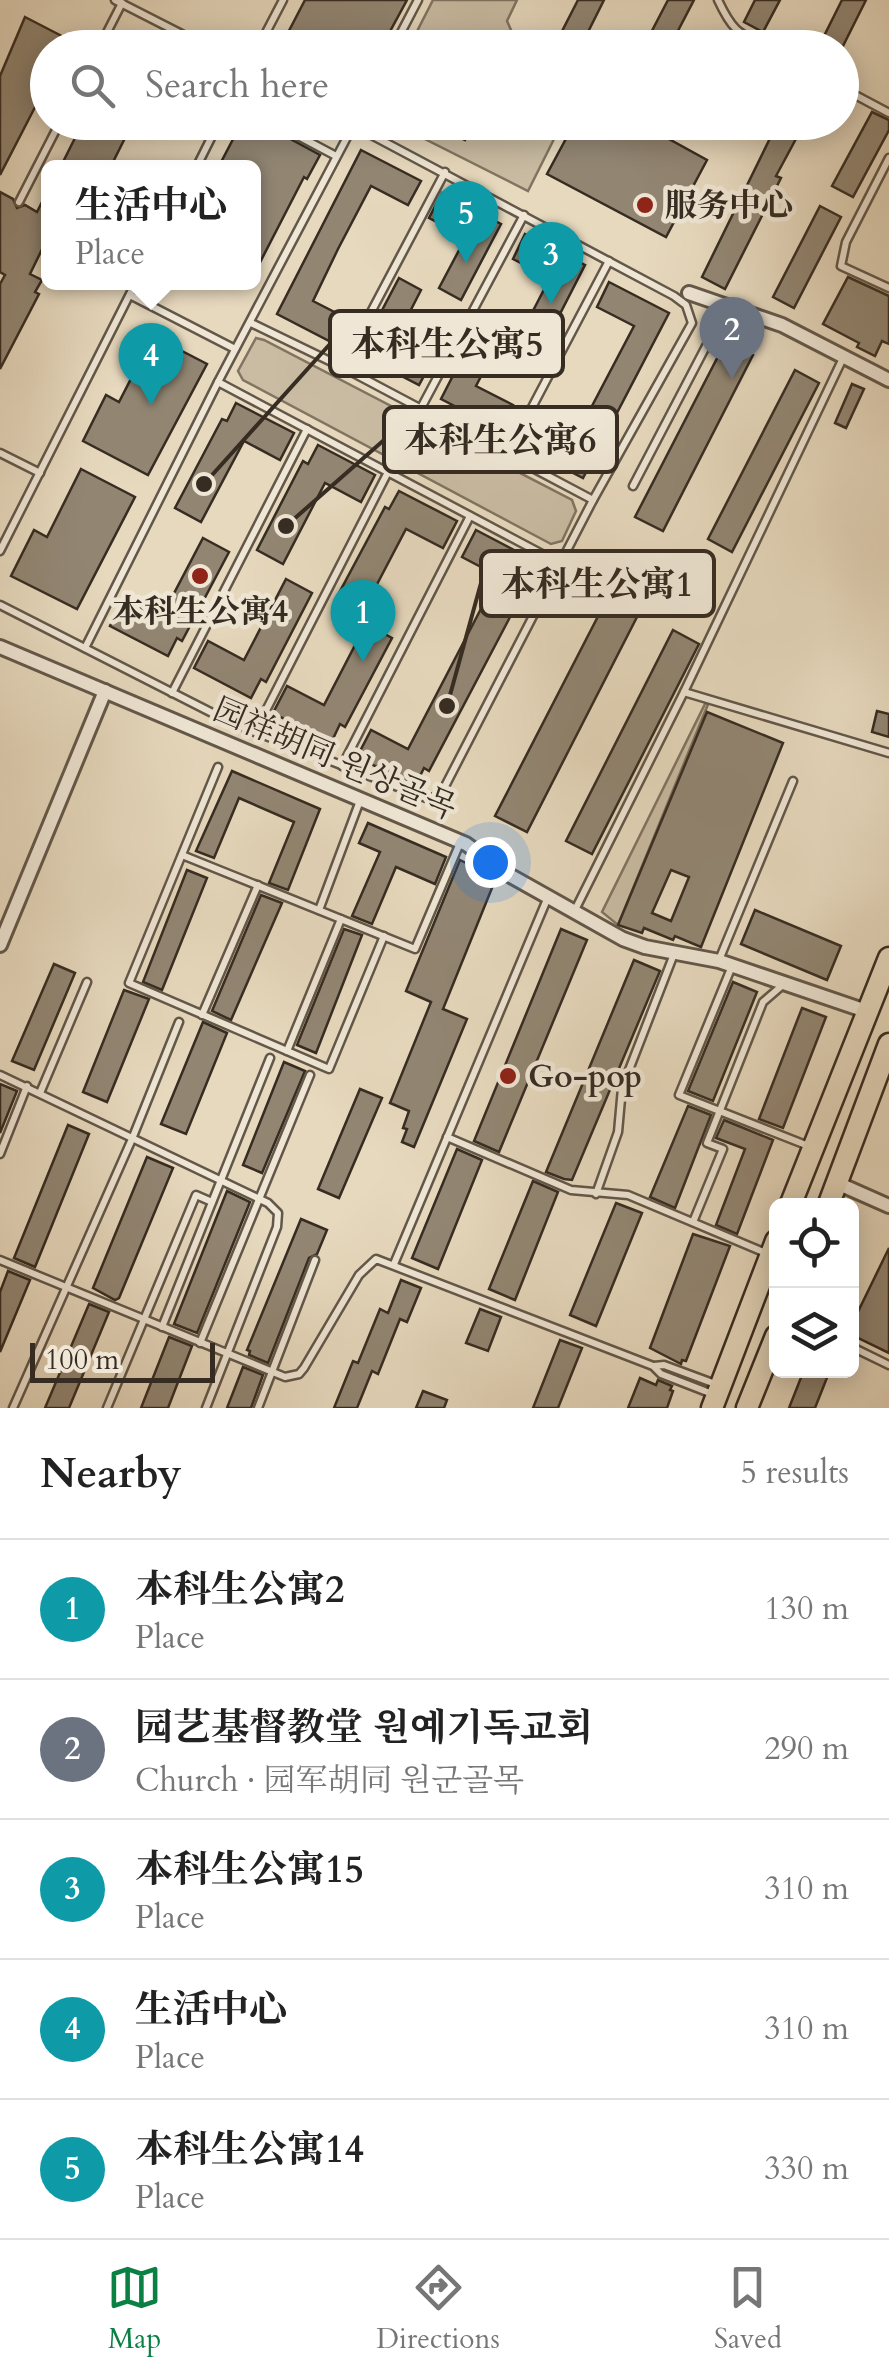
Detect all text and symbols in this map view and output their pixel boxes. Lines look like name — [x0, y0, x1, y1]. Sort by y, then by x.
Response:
search box — [30, 30, 859, 140]
icon: search — [65, 58, 120, 113]
text: Search here — [145, 59, 329, 111]
popup — [41, 160, 261, 290]
text: 生活中心 — [75, 180, 227, 232]
pin: 5 — [434, 180, 498, 263]
place label: 服务中心 — [665, 184, 793, 228]
marker: 服务中心 — [634, 194, 656, 216]
pin: 3 — [518, 222, 584, 304]
text: Place — [75, 232, 145, 276]
pin: 2 — [700, 296, 764, 379]
callout: 本科生公寓5 — [330, 311, 563, 376]
text: 本科生公寓5 — [351, 321, 543, 369]
pin: 4 — [118, 322, 184, 405]
callout: 本科生公寓6 — [384, 407, 617, 472]
text: 本科生公寓6 — [404, 417, 596, 465]
callout: 本科生公寓1 — [481, 551, 714, 616]
text: 本科生公寓1 — [501, 561, 693, 609]
marker: 本科生公寓4 — [189, 565, 211, 587]
pin: 1 — [330, 580, 396, 662]
place label: 本科生公寓4 — [112, 590, 288, 634]
street label: 园祥胡同 원상골목 — [206, 688, 463, 830]
your location — [465, 837, 516, 888]
place label: Go-pop — [528, 1055, 642, 1099]
marker: Go-pop — [497, 1065, 519, 1087]
map controls — [769, 1198, 859, 1378]
button: locate — [769, 1198, 859, 1288]
button: layers — [769, 1288, 859, 1378]
scale bar — [30, 1338, 215, 1382]
text: 100 m — [45, 1341, 119, 1379]
text: Nearby — [40, 1445, 182, 1502]
text: 5 results — [741, 1451, 849, 1495]
text: 本科生公寓2 — [135, 1564, 344, 1616]
text: 1 — [64, 1587, 81, 1631]
text: 130 m — [764, 1587, 849, 1631]
text: Place — [135, 1616, 205, 1660]
text: 园艺基督教堂 원예기독교회 — [135, 1702, 593, 1754]
text: 2 — [64, 1727, 81, 1771]
text: 290 m — [764, 1727, 849, 1771]
text: Church · 园军胡同 원군골목 — [135, 1759, 524, 1803]
text: 本科生公寓15 — [135, 1844, 364, 1896]
text: 3 — [64, 1867, 81, 1911]
text: 310 m — [764, 1867, 849, 1911]
text: Place — [135, 1896, 205, 1940]
text: 生活中心 — [135, 1984, 287, 2036]
text: 4 — [64, 2007, 81, 2051]
text: 310 m — [764, 2007, 849, 2051]
text: Place — [135, 2036, 205, 2080]
text: 本科生公寓14 — [135, 2124, 364, 2176]
text: 5 — [64, 2147, 81, 2191]
text: 330 m — [764, 2147, 849, 2191]
text: Place — [135, 2176, 205, 2220]
tab: Map — [107, 2260, 162, 2358]
tab: Directions — [376, 2260, 500, 2358]
tab: Saved — [714, 2260, 782, 2358]

